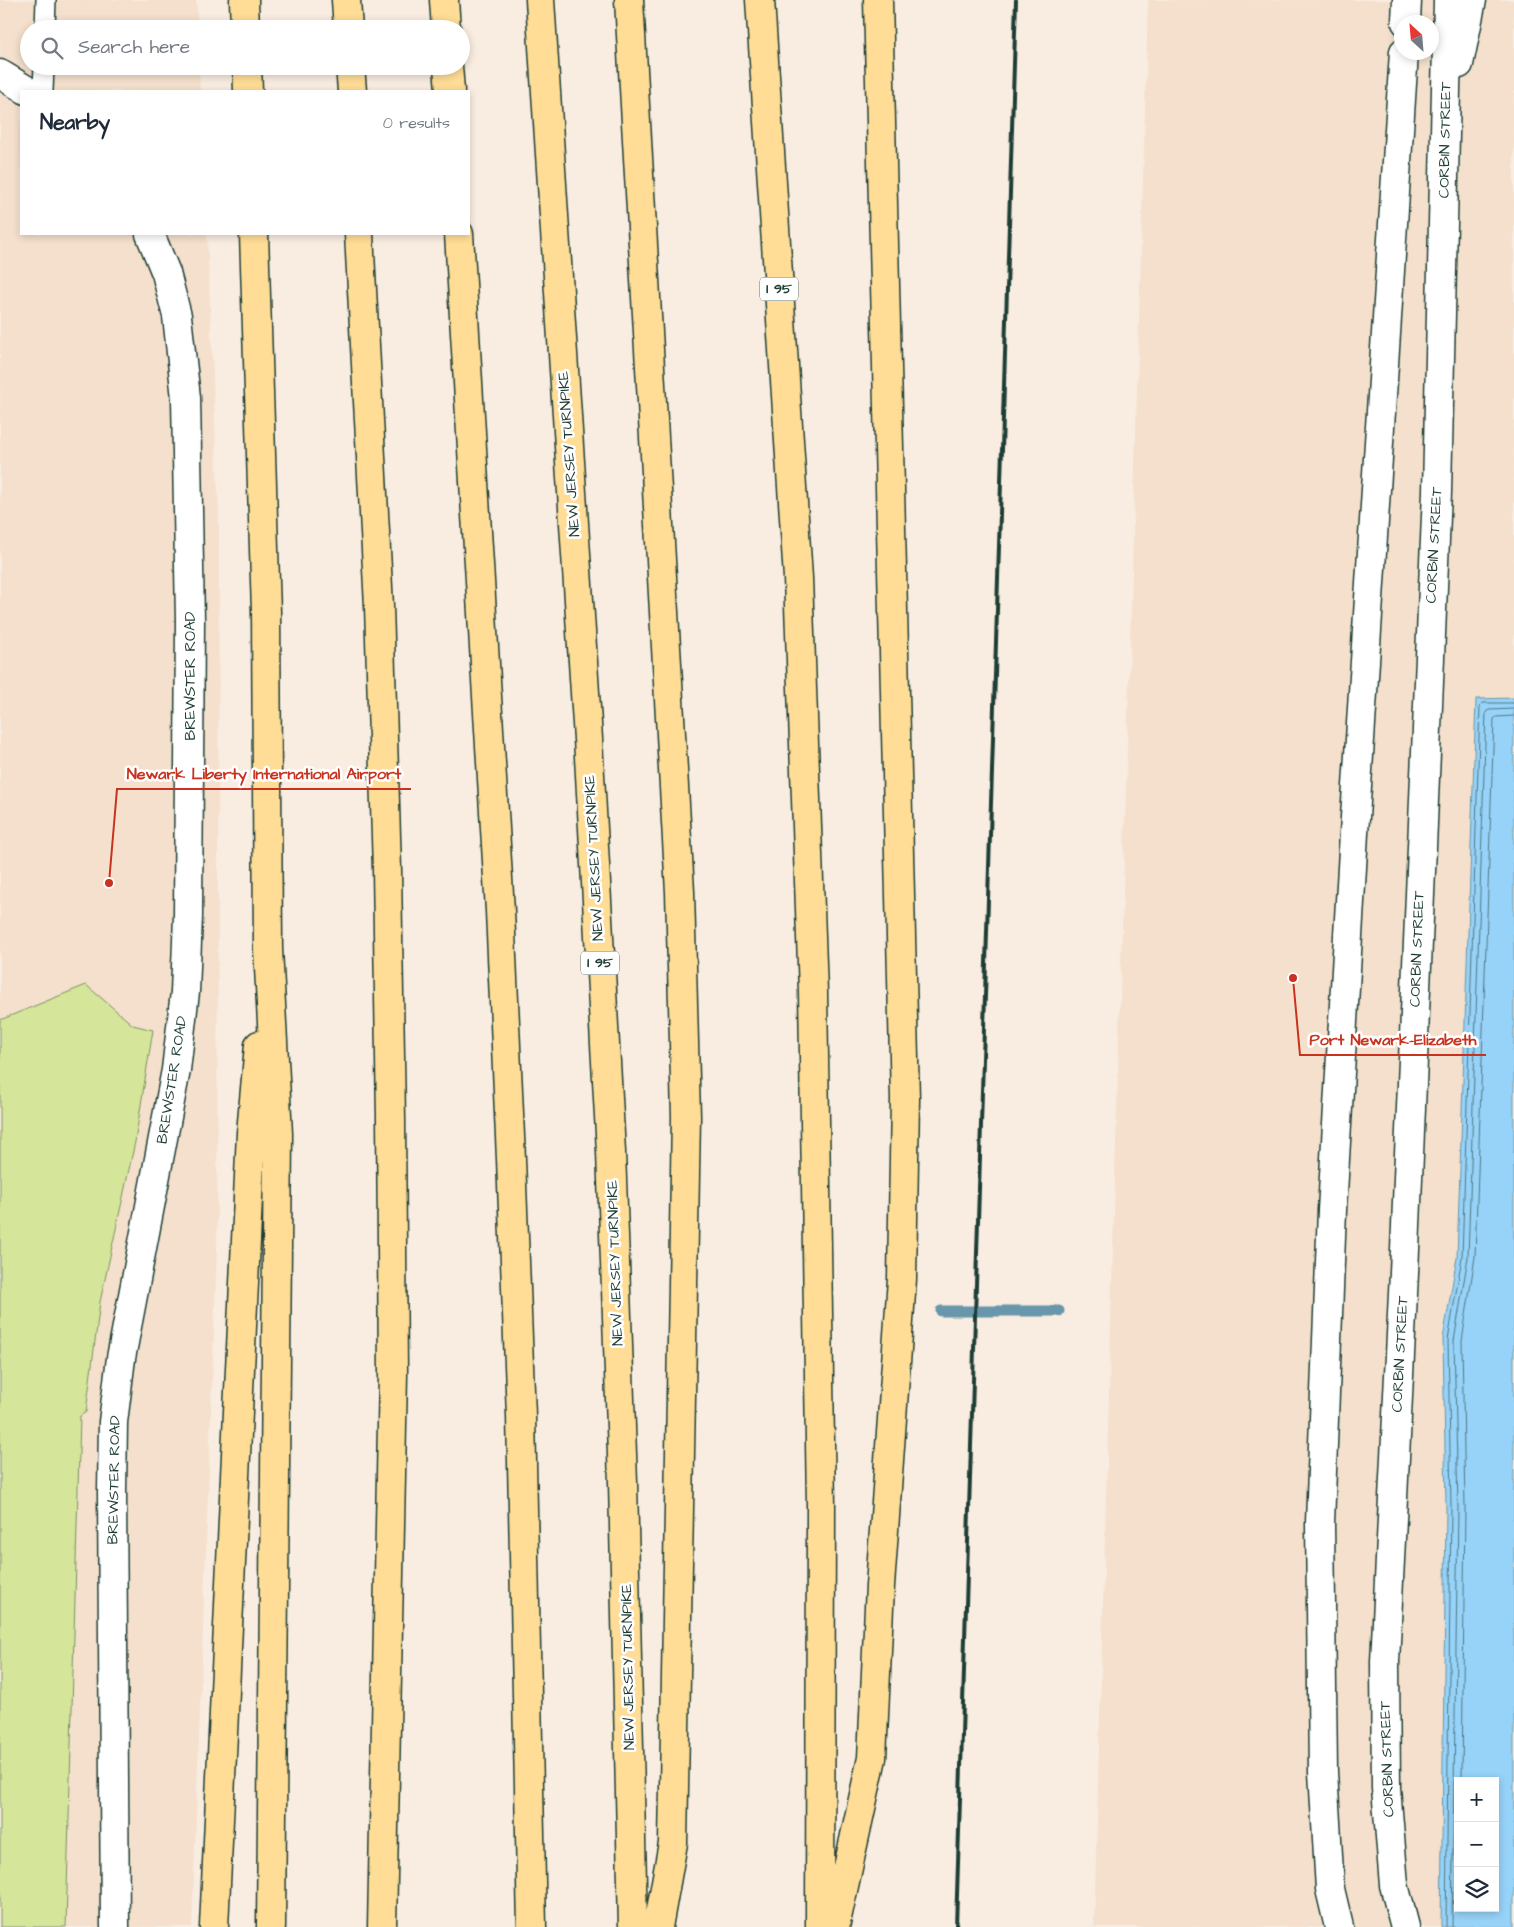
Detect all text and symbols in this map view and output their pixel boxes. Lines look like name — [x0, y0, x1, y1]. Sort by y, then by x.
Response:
north arrow — [1394, 15, 1439, 60]
search box — [20, 20, 470, 75]
icon: search — [38, 34, 66, 62]
text: Search here — [78, 34, 190, 61]
street label: CORBIN STREET — [1433, 81, 1457, 198]
text: Nearby — [40, 108, 110, 137]
text: 0 results — [383, 112, 450, 134]
road number: I 95 — [760, 278, 798, 300]
street label: NEW JERSEY TURNPIKE — [553, 370, 585, 538]
street label: CORBIN STREET — [1420, 486, 1448, 604]
street label: BREWSTER ROAD — [180, 611, 201, 740]
callout: Newark Liberty International Airport — [117, 758, 411, 789]
text: Newark Liberty International Airport — [127, 763, 402, 786]
street label: NEW JERSEY TURNPIKE — [579, 774, 609, 941]
street label: CORBIN STREET — [1404, 890, 1430, 1008]
road number: I 95 — [581, 951, 619, 974]
street label: BREWSTER ROAD — [152, 1014, 193, 1145]
callout: Port Newark-Elizabeth — [1300, 1024, 1486, 1055]
text: Port Newark-Elizabeth — [1310, 1029, 1477, 1051]
street label: NEW JERSEY TURNPIKE — [602, 1180, 628, 1346]
street label: CORBIN STREET — [1386, 1295, 1414, 1413]
street label: BREWSTER ROAD — [102, 1415, 126, 1545]
street label: NEW JERSEY TURNPIKE — [616, 1584, 640, 1750]
street label: CORBIN STREET — [1374, 1700, 1400, 1818]
map controls — [1454, 1777, 1499, 1912]
button: + — [1454, 1777, 1499, 1822]
button: − — [1454, 1822, 1499, 1867]
button: layers — [1454, 1867, 1499, 1912]

